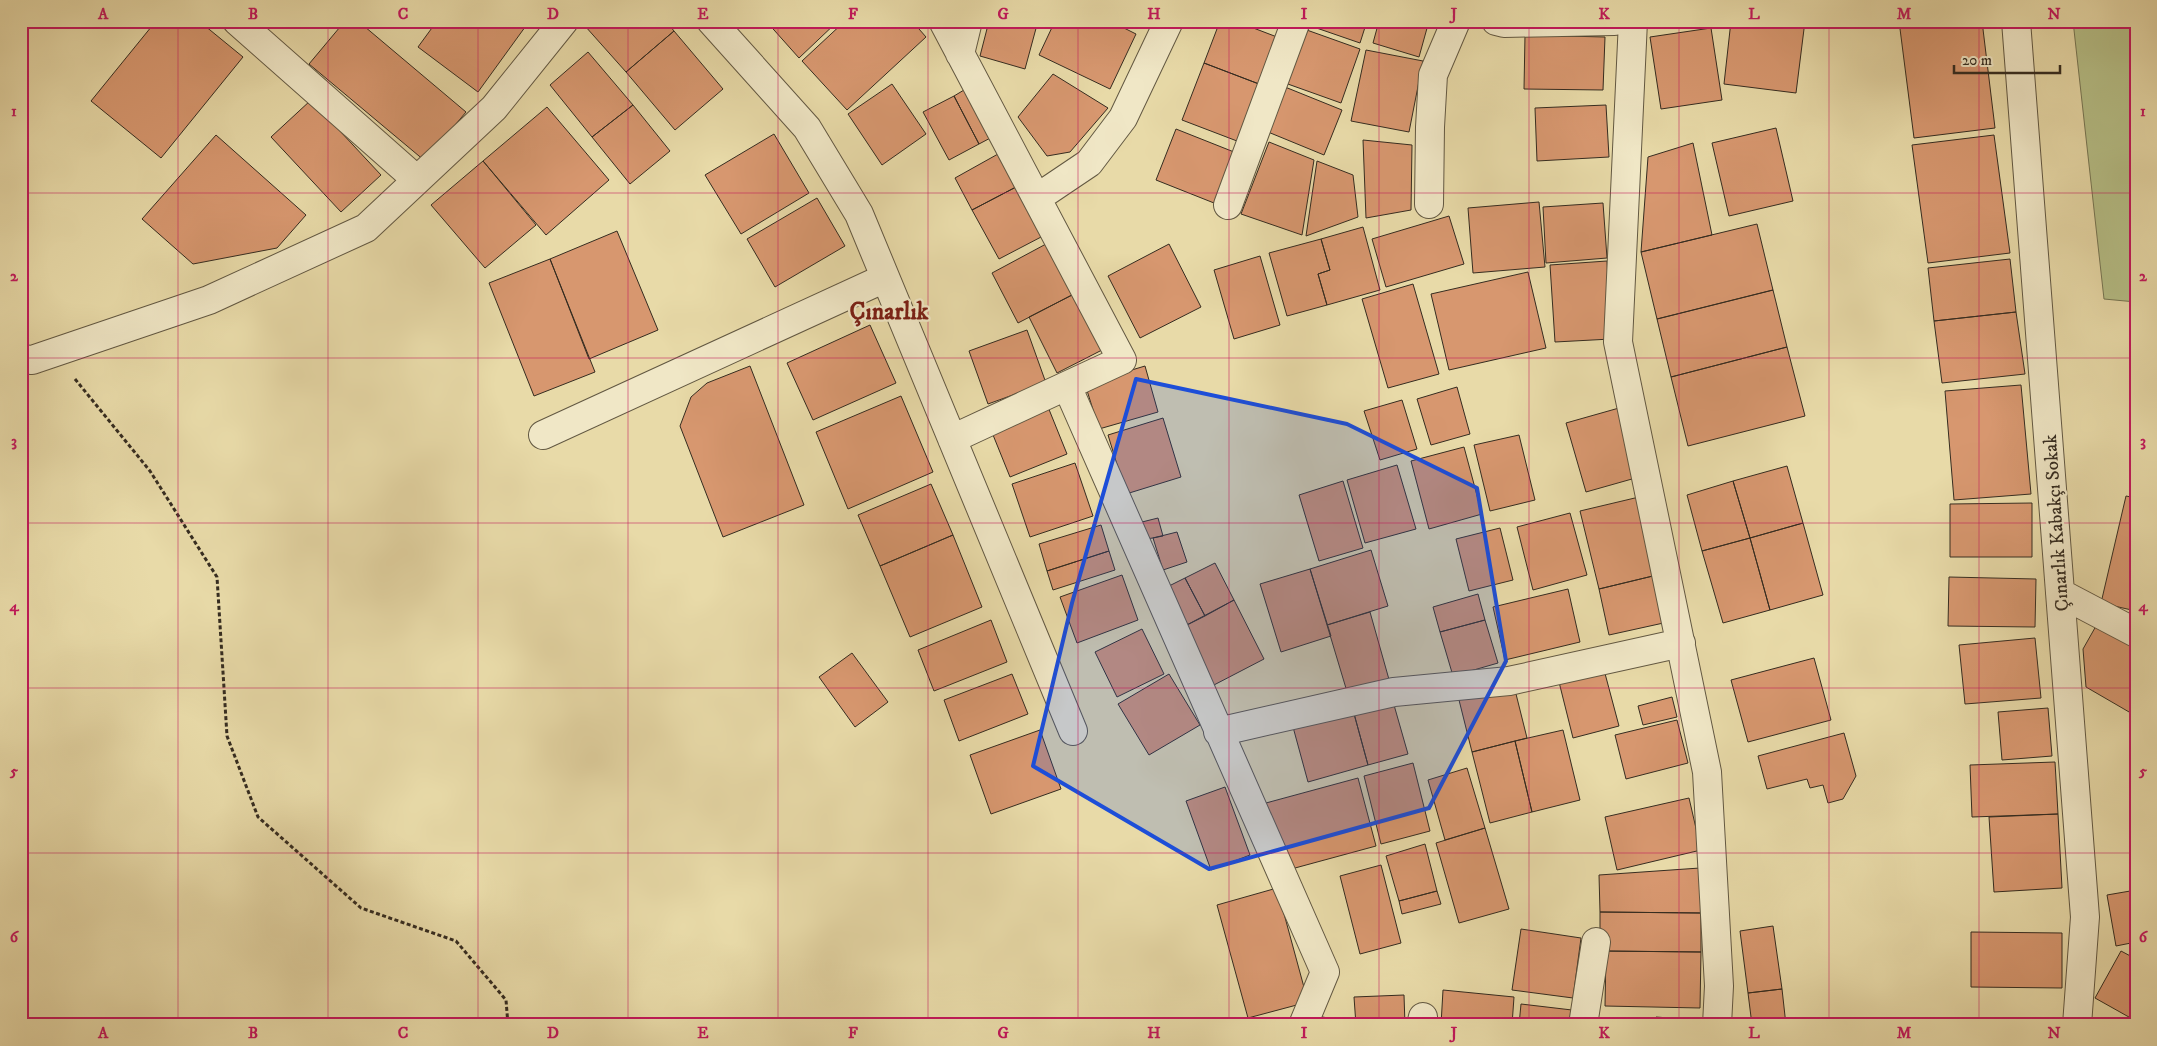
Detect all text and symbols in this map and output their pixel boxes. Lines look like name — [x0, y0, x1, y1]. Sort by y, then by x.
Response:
text: A — [97, 4, 109, 24]
text: B — [248, 4, 258, 24]
text: C — [398, 4, 408, 24]
text: D — [547, 4, 559, 24]
text: E — [697, 4, 709, 24]
text: F — [848, 4, 858, 24]
text: G — [997, 4, 1009, 24]
text: H — [1147, 4, 1161, 24]
text: I — [1301, 4, 1308, 24]
text: J — [1449, 4, 1458, 24]
text: K — [1598, 4, 1610, 24]
text: L — [1748, 4, 1760, 24]
text: M — [1897, 4, 1912, 24]
text: N — [2047, 4, 2061, 24]
scale bar — [1954, 42, 2061, 74]
text: 20 m — [1962, 51, 1992, 70]
text: 1 — [11, 101, 17, 121]
text: 1 — [2140, 101, 2146, 121]
text: 2 — [10, 266, 19, 286]
text: 2 — [2139, 266, 2148, 286]
district label: Çınarlık — [850, 297, 930, 327]
text: 3 — [11, 431, 17, 451]
text: 3 — [2140, 431, 2146, 451]
street label: Çınarlık Kabakçı Sokak — [2039, 433, 2074, 612]
text: 4 — [8, 596, 19, 616]
text: 4 — [2137, 596, 2148, 616]
text: 5 — [9, 761, 18, 781]
text: 5 — [2138, 761, 2147, 781]
text: 6 — [10, 927, 20, 947]
text: 6 — [2139, 927, 2149, 947]
text: A — [97, 1023, 109, 1043]
text: B — [248, 1023, 258, 1043]
text: C — [398, 1023, 408, 1043]
text: D — [547, 1023, 559, 1043]
text: E — [697, 1023, 709, 1043]
text: F — [848, 1023, 858, 1043]
text: G — [997, 1023, 1009, 1043]
text: H — [1147, 1023, 1161, 1043]
text: I — [1301, 1023, 1308, 1043]
text: J — [1449, 1023, 1458, 1043]
text: K — [1598, 1023, 1610, 1043]
text: L — [1748, 1023, 1760, 1043]
text: M — [1897, 1023, 1912, 1043]
text: N — [2047, 1023, 2061, 1043]

